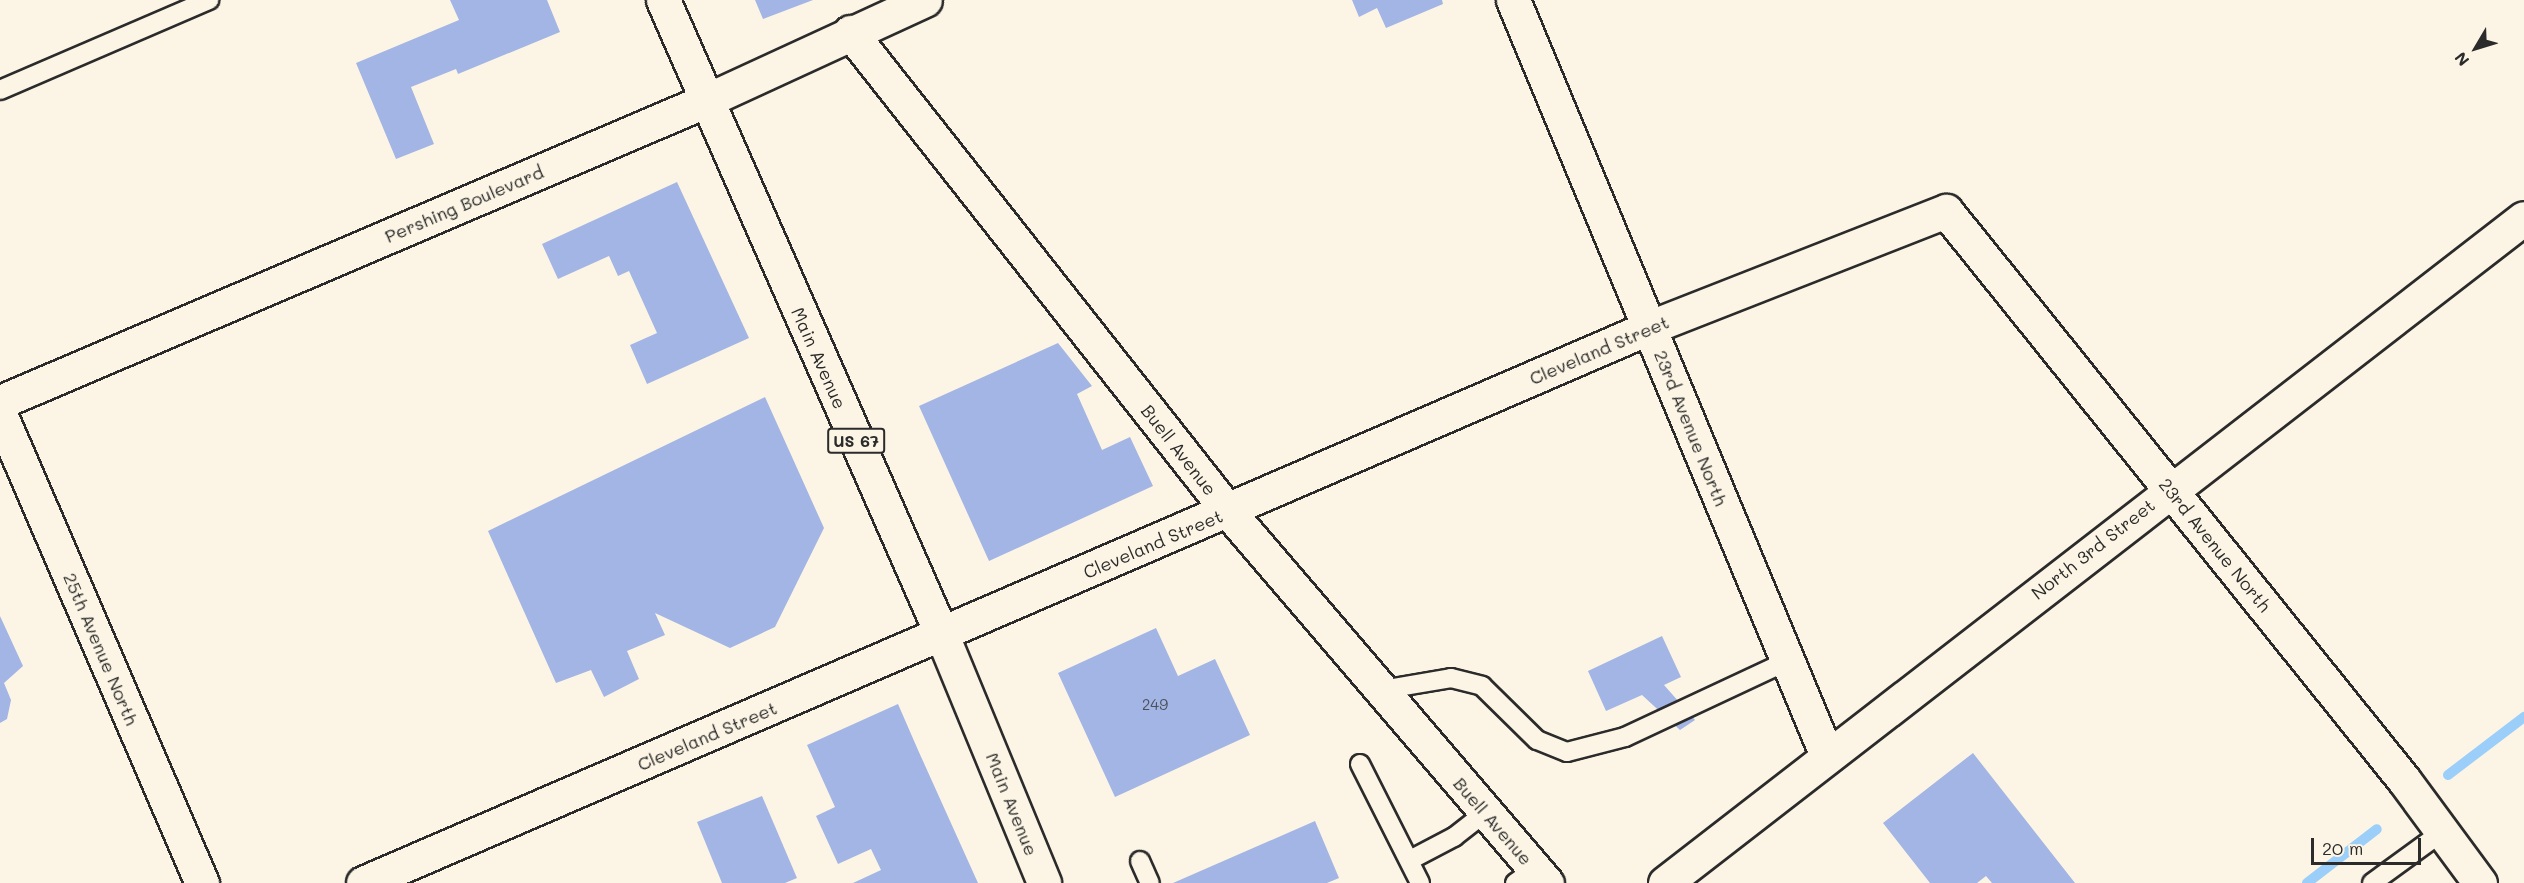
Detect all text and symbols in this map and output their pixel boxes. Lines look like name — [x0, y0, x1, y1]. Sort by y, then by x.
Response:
north arrow — [2446, 18, 2506, 78]
text: N — [2449, 48, 2473, 71]
street label: Pershing Boulevard — [381, 161, 547, 247]
street label: Main Avenue — [787, 304, 851, 412]
street label: Cleveland Street — [1526, 311, 1672, 389]
street label: 23rd Avenue North — [1650, 347, 1732, 509]
street label: Buell Avenue — [1137, 400, 1221, 500]
road number: US 67 — [826, 428, 886, 454]
street label: 23rd Avenue North — [2154, 474, 2276, 616]
street label: North 3rd Street — [2027, 494, 2159, 604]
street label: Cleveland Street — [1080, 505, 1226, 583]
street label: 25th Avenue North — [59, 570, 143, 728]
house number: 249 — [1142, 696, 1168, 714]
street label: Cleveland Street — [634, 697, 780, 775]
street label: Main Avenue — [982, 749, 1042, 859]
street label: Buell Avenue — [1449, 773, 1537, 869]
scale bar — [2314, 826, 2424, 864]
text: 20 m — [2322, 836, 2363, 860]

